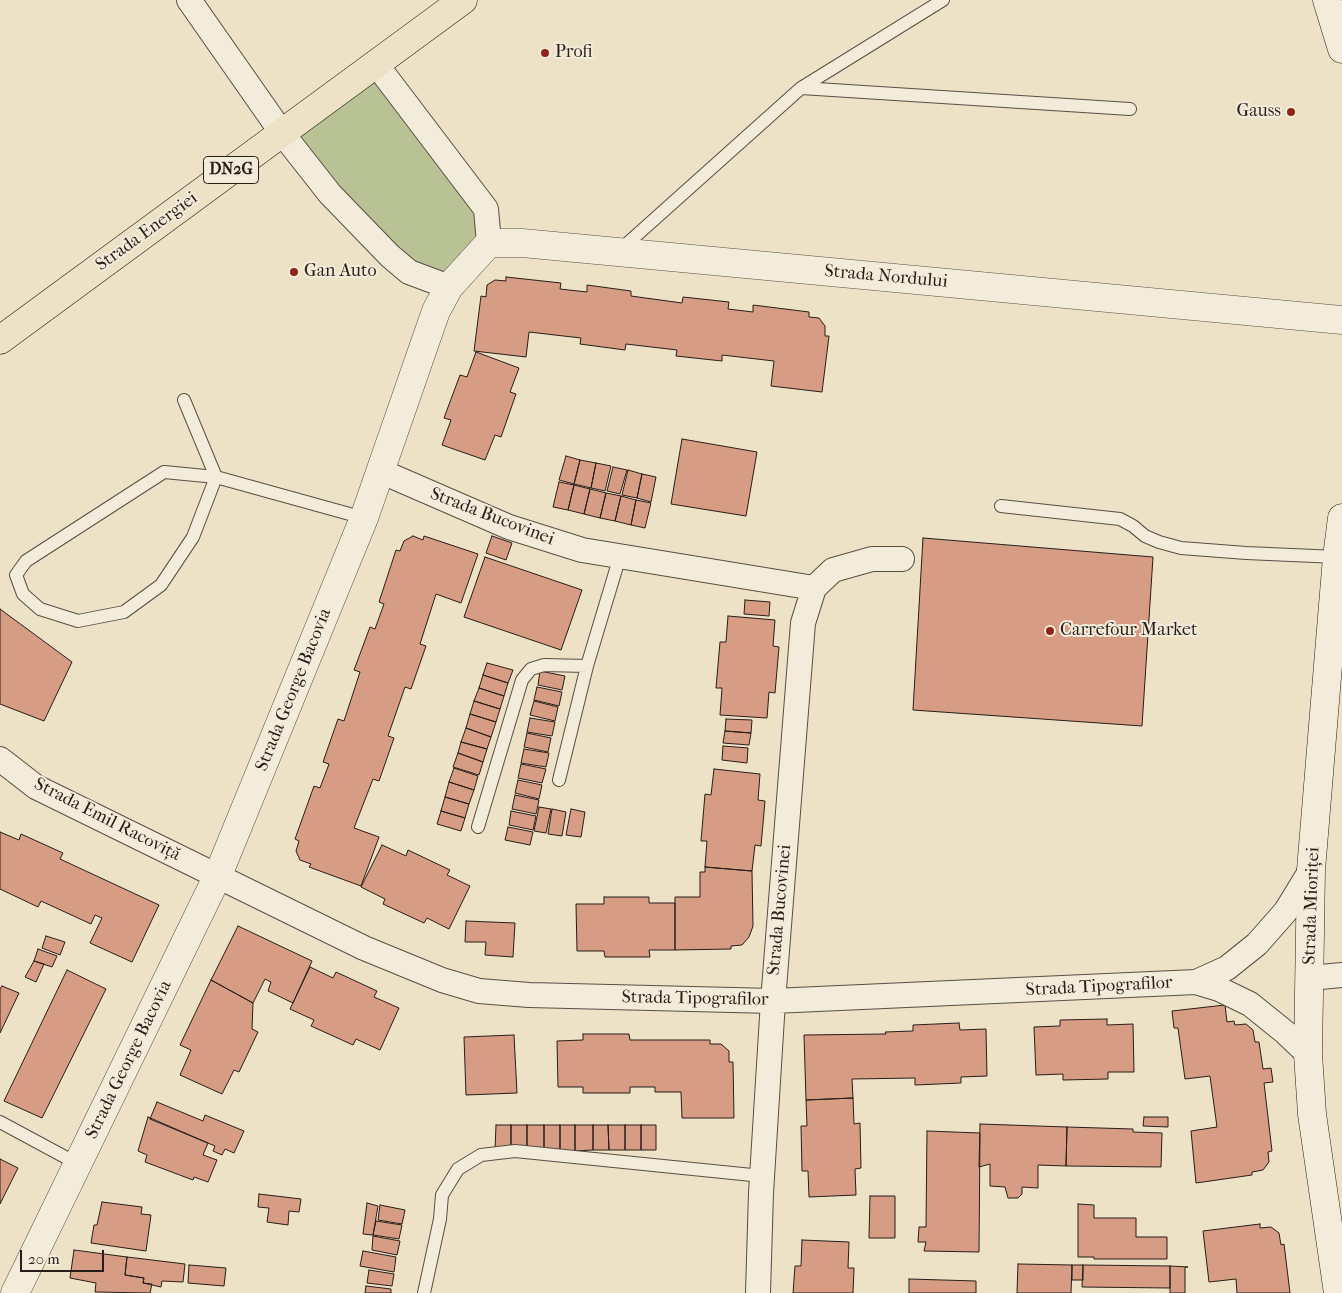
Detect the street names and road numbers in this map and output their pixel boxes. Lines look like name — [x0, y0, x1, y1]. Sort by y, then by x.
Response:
road number: DN2G — [204, 156, 258, 184]
street label: Strada Energiei — [92, 188, 202, 276]
street label: Strada Nordului — [823, 261, 949, 293]
street label: Strada Bucovinei — [427, 483, 557, 551]
street label: Strada George Bacovia — [251, 605, 337, 775]
street label: Strada Emil Racoviță — [30, 774, 184, 866]
street label: Strada Bucovinei — [764, 844, 796, 976]
street label: Strada Mioriței — [1299, 847, 1325, 965]
street label: Strada Tipografilor — [1025, 972, 1173, 1002]
street label: Strada George Bacovia — [81, 977, 177, 1143]
street label: Strada Tipografilor — [621, 987, 769, 1011]

